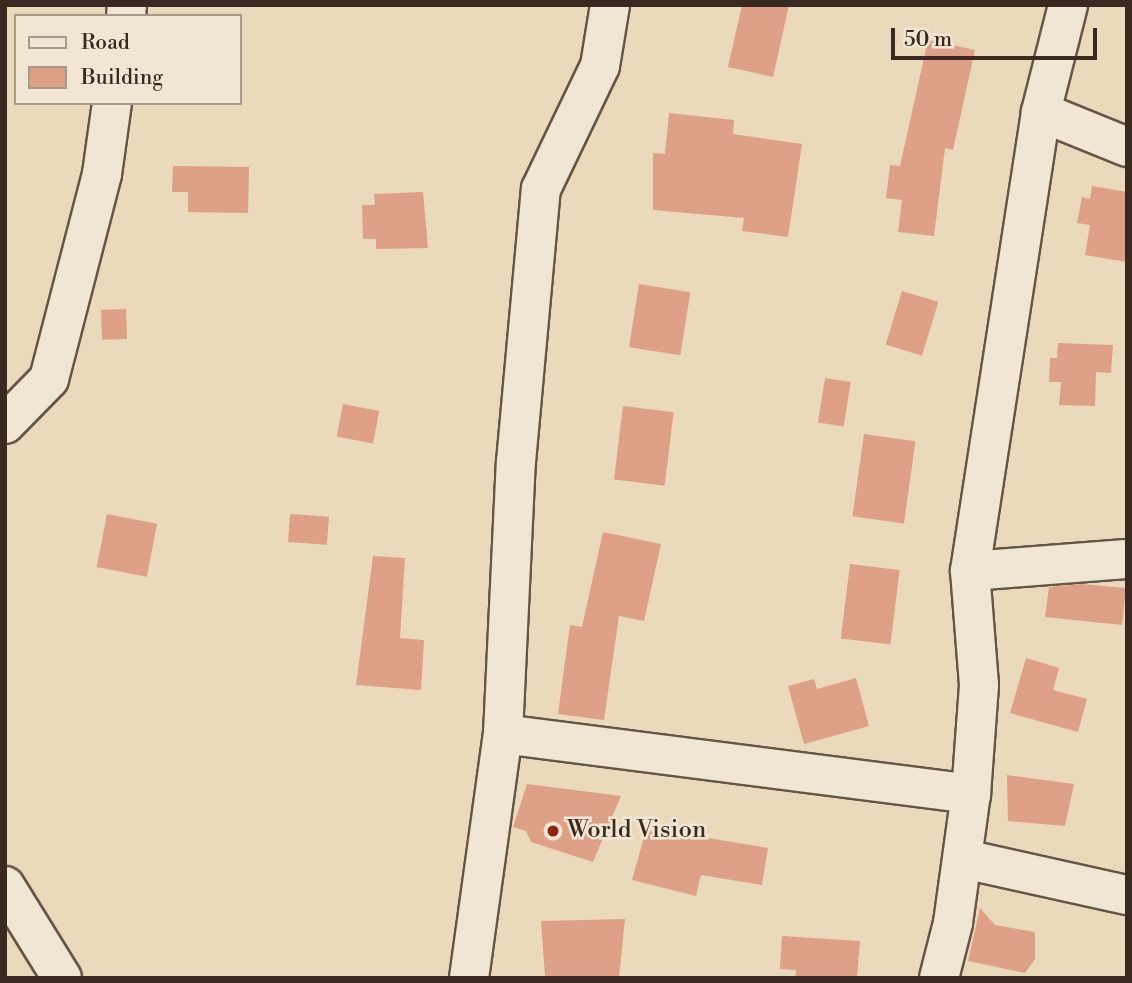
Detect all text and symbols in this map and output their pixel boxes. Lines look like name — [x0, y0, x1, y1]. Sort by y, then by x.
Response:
legend — [14, 14, 242, 105]
scale bar — [894, 14, 1100, 58]
text: 50 m — [904, 27, 952, 53]
text: Road — [81, 30, 130, 56]
text: Building — [81, 65, 163, 91]
place label: World Vision — [567, 817, 706, 845]
marker: World Vision — [545, 823, 561, 839]

